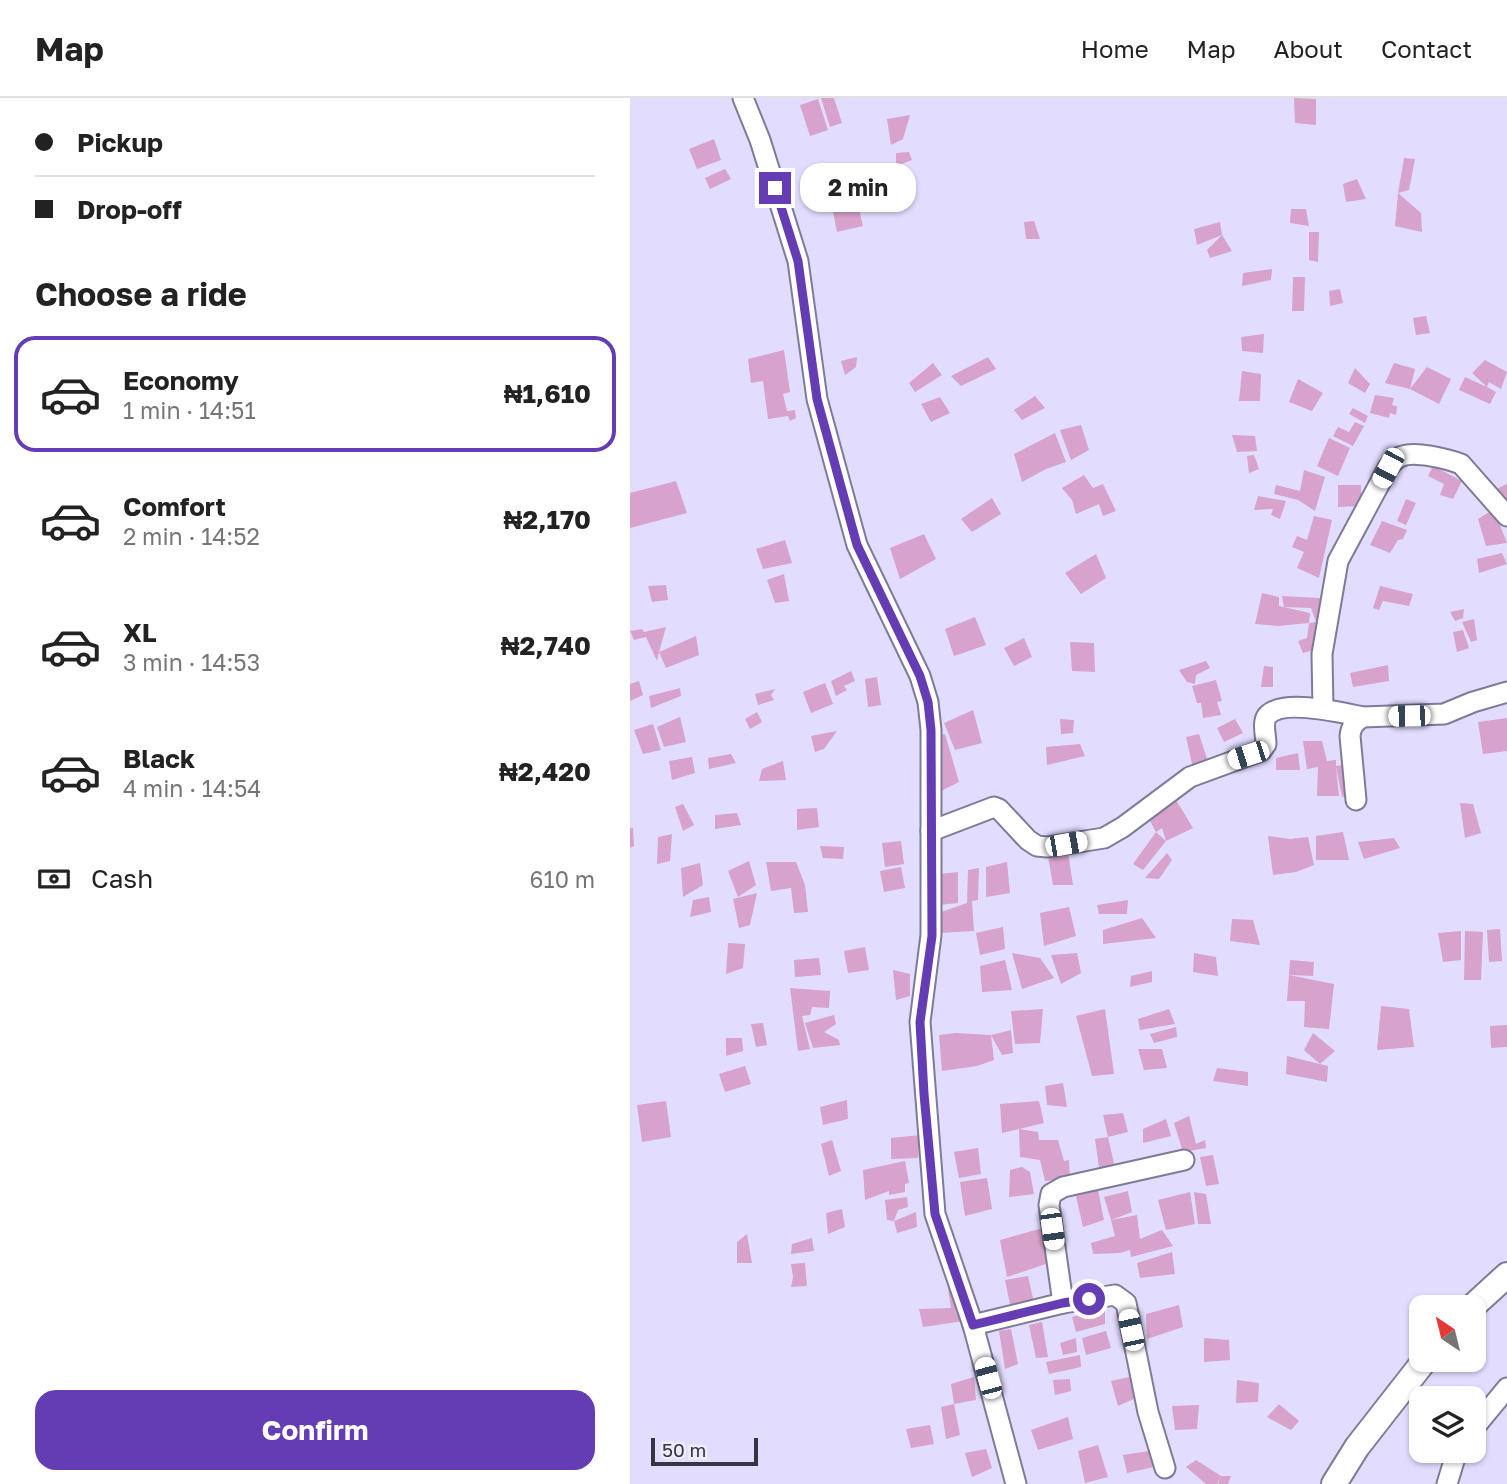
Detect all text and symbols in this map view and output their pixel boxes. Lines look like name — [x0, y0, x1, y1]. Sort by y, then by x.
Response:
text: Map — [35, 29, 104, 68]
text: Home — [1081, 34, 1149, 63]
text: Map — [1187, 34, 1236, 63]
text: About — [1274, 34, 1343, 63]
text: Contact — [1381, 34, 1472, 63]
text: Pickup — [77, 127, 163, 158]
callout: 2 min — [800, 164, 915, 212]
route end — [759, 172, 791, 204]
text: 2 min — [828, 173, 888, 201]
text: Drop-off — [77, 194, 182, 225]
text: Choose a ride — [35, 275, 247, 313]
icon: car — [39, 363, 102, 426]
text: Economy — [123, 365, 239, 396]
text: ₦1,610 — [504, 378, 591, 409]
text: 1 min · 14:51 — [123, 396, 256, 424]
car — [1369, 445, 1408, 491]
icon: car — [39, 489, 102, 552]
text: Comfort — [123, 491, 226, 522]
text: ₦2,170 — [504, 504, 591, 535]
text: 2 min · 14:52 — [123, 522, 260, 550]
icon: car — [39, 615, 102, 678]
text: XL — [123, 617, 157, 648]
text: ₦2,740 — [501, 630, 591, 661]
text: 3 min · 14:53 — [123, 648, 260, 676]
car — [1388, 705, 1431, 727]
car — [1225, 739, 1272, 771]
icon: car — [39, 741, 102, 804]
text: Black — [123, 743, 195, 774]
text: ₦2,420 — [499, 756, 591, 787]
text: 4 min · 14:54 — [123, 774, 261, 802]
car — [1044, 830, 1089, 858]
icon: cash — [35, 860, 73, 898]
text: Cash — [91, 863, 153, 894]
text: 610 m — [530, 865, 595, 893]
car — [1039, 1207, 1066, 1251]
route start — [1073, 1283, 1105, 1315]
north arrow — [1409, 1295, 1486, 1372]
map controls — [1409, 1295, 1486, 1463]
car — [1117, 1307, 1146, 1353]
car — [973, 1355, 1004, 1401]
button: layers — [1409, 1386, 1486, 1463]
button: Confirm — [35, 1390, 595, 1470]
scale bar — [651, 1435, 758, 1467]
text: 50 m — [662, 1438, 706, 1461]

